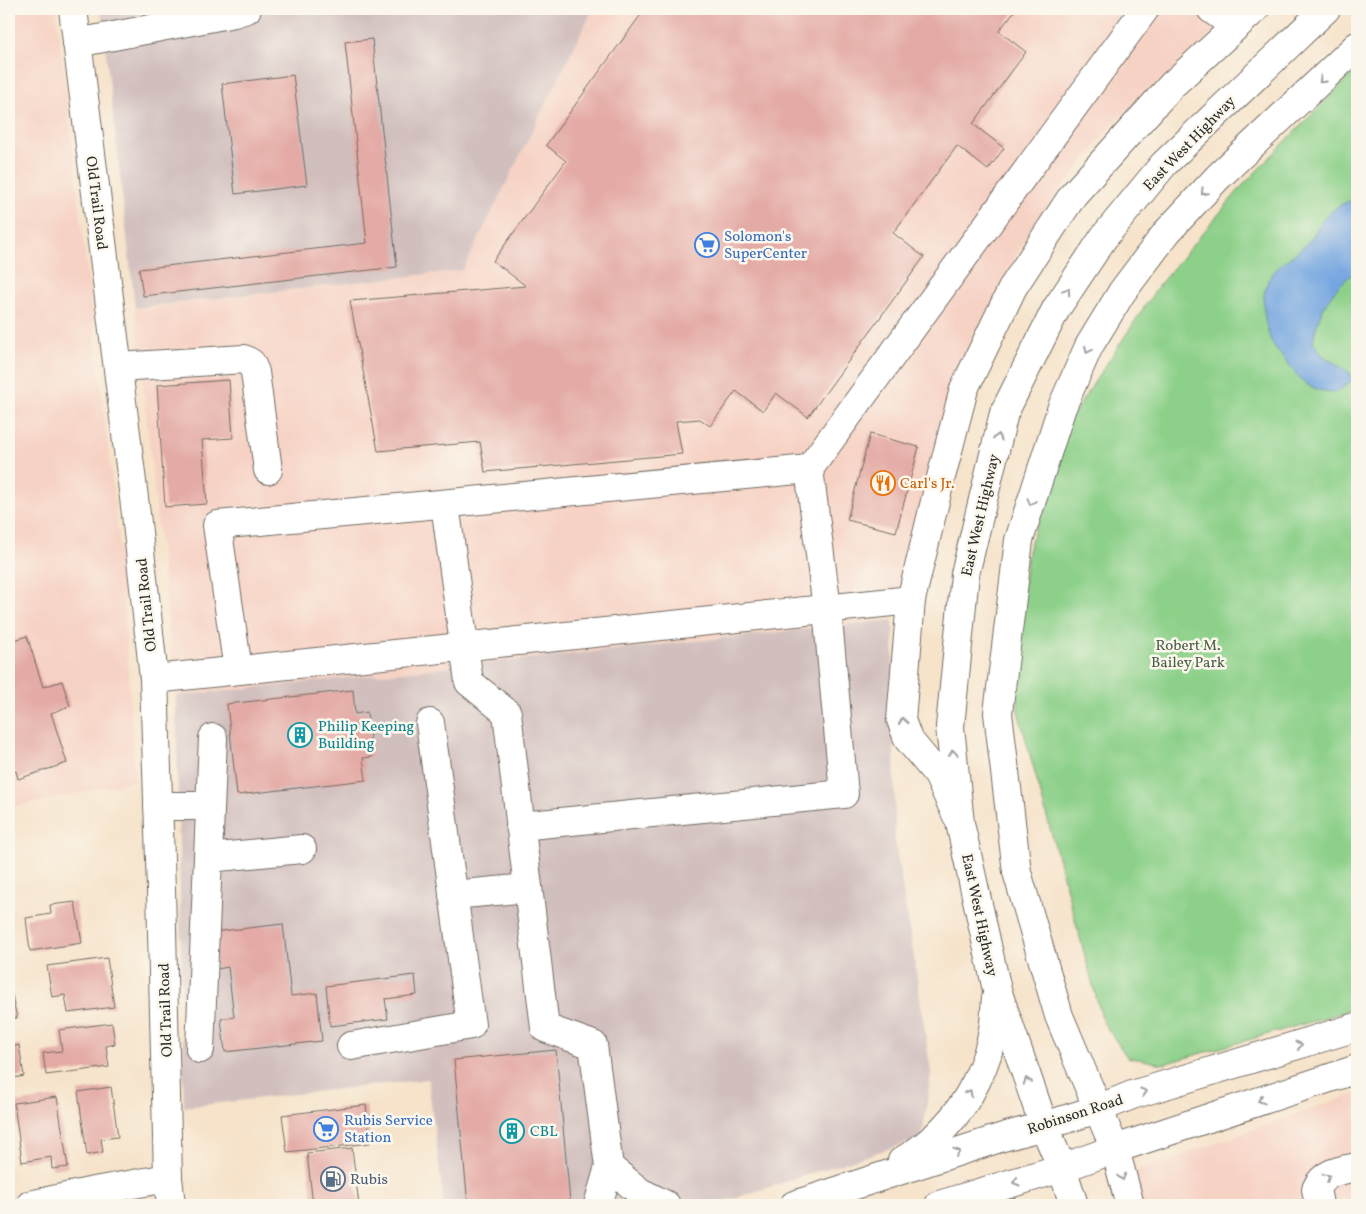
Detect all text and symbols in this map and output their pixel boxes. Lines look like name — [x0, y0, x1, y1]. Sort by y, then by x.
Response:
one-way arrow — [1318, 74, 1327, 83]
street label: East West Highway — [1139, 92, 1241, 196]
street label: Old Trail Road — [79, 155, 112, 251]
one-way arrow — [1201, 186, 1210, 195]
place label: Solomon's SuperCenter — [724, 227, 807, 265]
supermarket icon: Solomon's SuperCenter — [694, 232, 720, 258]
one-way arrow — [1061, 287, 1071, 296]
one-way arrow — [1083, 345, 1094, 354]
one-way arrow — [992, 433, 1003, 442]
street label: East West Highway — [957, 452, 1006, 579]
restaurant icon: Carl's Jr. — [870, 470, 896, 496]
place label: Carl's Jr. — [900, 474, 955, 495]
one-way arrow — [1027, 498, 1037, 506]
street label: Old Trail Road — [132, 557, 163, 653]
park label: Robert M. Bailey Park — [1151, 636, 1225, 674]
one-way arrow — [898, 716, 909, 724]
place label: Philip Keeping Building — [318, 717, 415, 755]
building icon: Philip Keeping Building — [287, 722, 313, 748]
one-way arrow — [948, 748, 959, 756]
street label: East West Highway — [955, 852, 1002, 979]
street label: Old Trail Road — [154, 962, 179, 1057]
one-way arrow — [1295, 1041, 1303, 1051]
one-way arrow — [1023, 1077, 1033, 1085]
one-way arrow — [1139, 1087, 1147, 1097]
one-way arrow — [963, 1089, 973, 1098]
street label: Robinson Road — [1025, 1090, 1126, 1141]
one-way arrow — [1257, 1095, 1266, 1105]
place label: Rubis Service Station — [344, 1111, 433, 1149]
supermarket icon: Rubis Service Station — [313, 1116, 339, 1142]
building icon: CBL — [499, 1118, 525, 1144]
place label: CBL — [530, 1122, 558, 1143]
one-way arrow — [952, 1148, 961, 1158]
fuel station icon: Rubis — [320, 1166, 346, 1192]
place label: Rubis — [350, 1170, 388, 1191]
one-way arrow — [1117, 1172, 1127, 1181]
one-way arrow — [1321, 1174, 1330, 1184]
one-way arrow — [1012, 1177, 1020, 1187]

